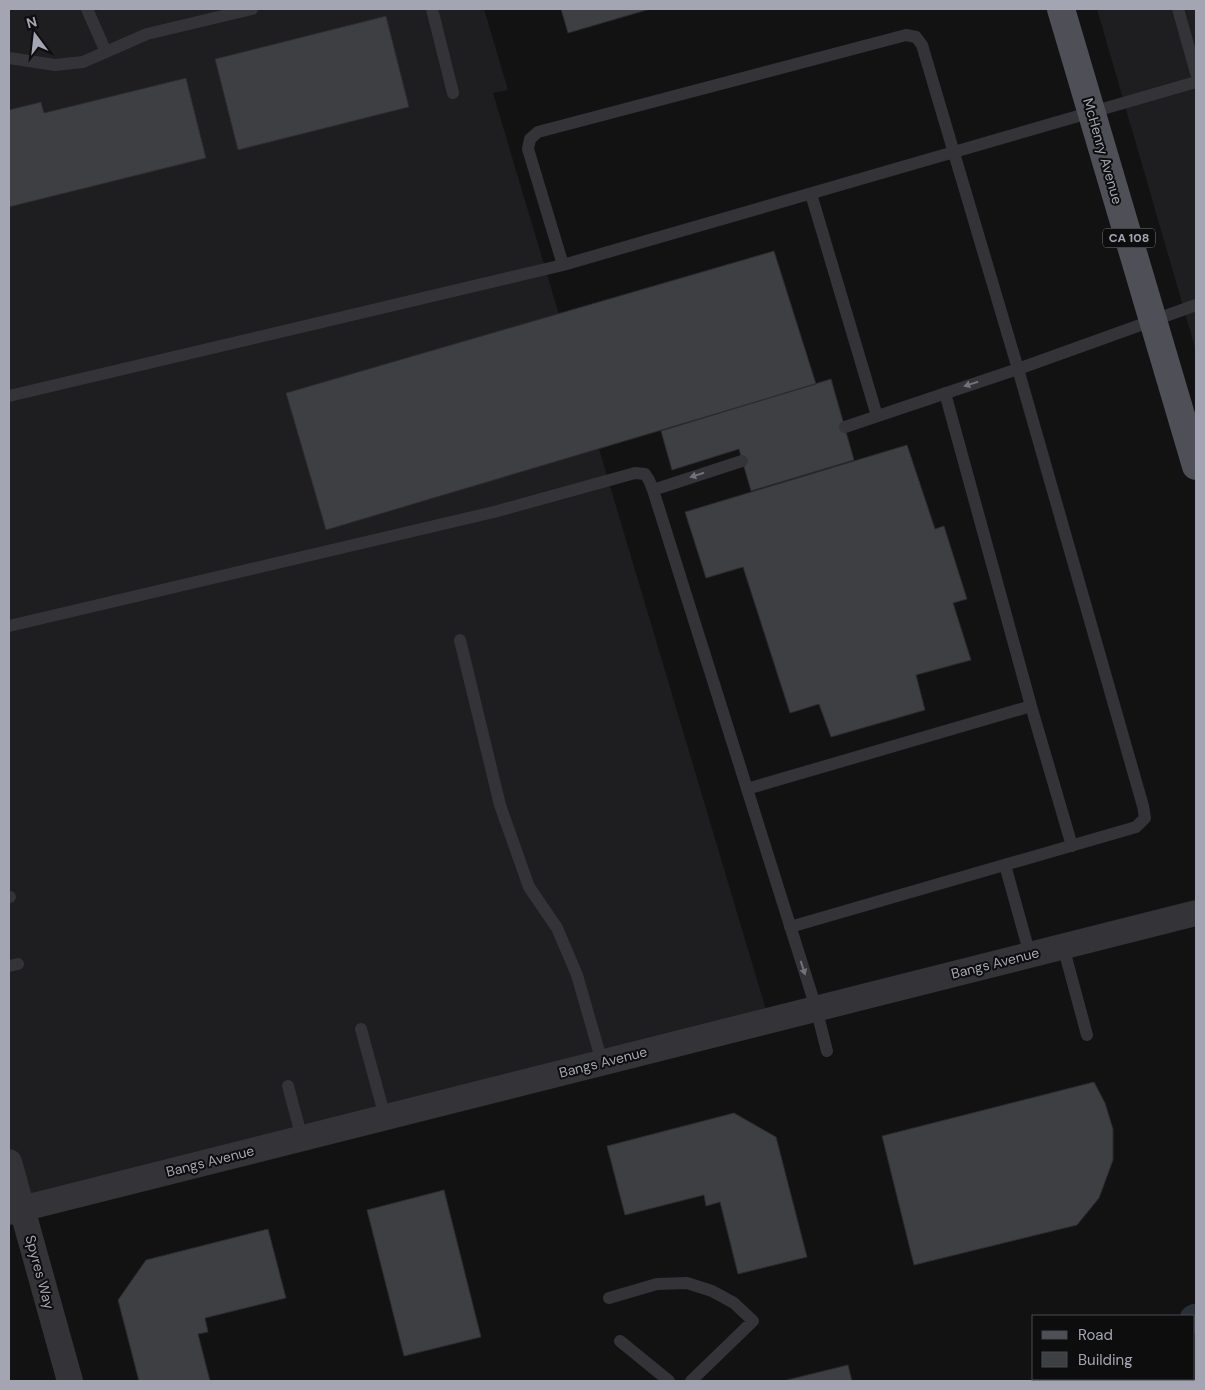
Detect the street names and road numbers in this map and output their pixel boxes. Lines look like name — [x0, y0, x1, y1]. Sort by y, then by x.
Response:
street label: McHenry Avenue — [1079, 96, 1127, 206]
road number: CA 108 — [1103, 228, 1155, 248]
street label: Bangs Avenue — [949, 943, 1041, 983]
street label: Bangs Avenue — [557, 1042, 649, 1082]
street label: Bangs Avenue — [164, 1141, 256, 1181]
street label: Spyres Way — [21, 1233, 59, 1311]

